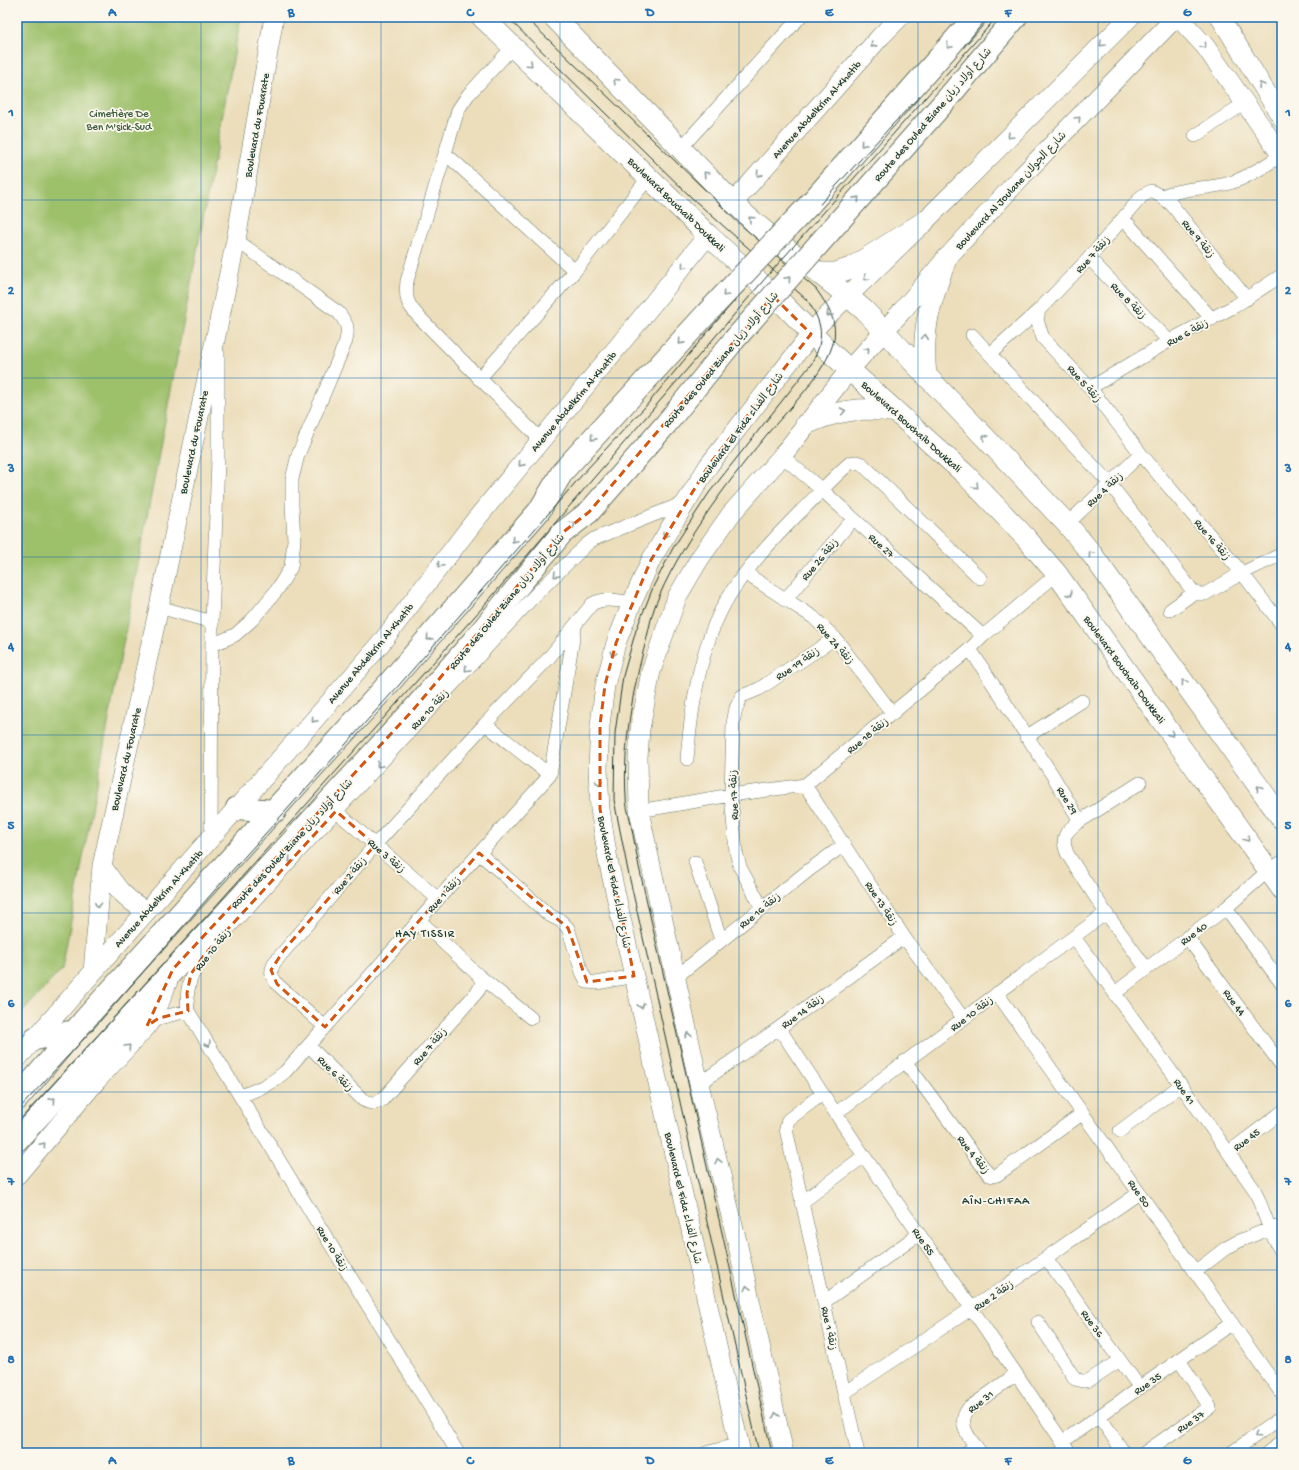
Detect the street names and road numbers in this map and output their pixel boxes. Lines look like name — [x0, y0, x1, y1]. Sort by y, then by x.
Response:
street label: Route des Ouled Ziane شارع أولاد زيان — [871, 45, 996, 185]
street label: Avenue Abdelkrim Al-Khatib — [770, 59, 865, 162]
street label: Boulevard du Fouarate — [243, 72, 273, 179]
street label: Boulevard Al Joulane شارع الجولان — [952, 129, 1070, 254]
street label: Boulevard Bouchaib Doukkali — [624, 155, 727, 255]
street label: Rue 9 زنقة — [1179, 218, 1216, 261]
street label: Rue 7 زنقة — [1074, 234, 1113, 276]
street label: Rue 8 زنقة — [1107, 281, 1148, 322]
street label: Route des Ouled Ziane شارع أولاد زيان — [660, 289, 783, 431]
street label: Rue 6 زنقة — [1165, 318, 1211, 350]
street label: Avenue Abdelkrim Al-Khatib — [529, 350, 620, 455]
street label: Rue 5 زنقة — [1064, 363, 1103, 405]
street label: Boulevard El Fida شارع الفداء — [695, 370, 788, 487]
street label: Boulevard Bouchaib Doukkali — [857, 379, 963, 476]
street label: Boulevard du Fouarate — [178, 389, 212, 496]
street label: Rue 4 زنقة — [1085, 471, 1126, 510]
street label: Rue 16 زنقة — [1191, 517, 1232, 563]
street label: Route des Ouled Ziane شارع أولاد زيان — [446, 531, 569, 673]
street label: Rue 27 — [865, 532, 896, 561]
street label: Rue 26 زنقة — [800, 537, 841, 584]
street label: Avenue Abdelkrim Al-Khatib — [326, 602, 417, 707]
street label: Boulevard Bouchaib Doukkali — [1080, 613, 1167, 726]
street label: Rue 24 زنقة — [813, 621, 856, 667]
street label: Rue 19 زنقة — [774, 646, 822, 684]
street label: Rue 10 زنقة — [409, 688, 452, 733]
street label: Boulevard du Fouarate — [109, 706, 145, 813]
street label: Rue 18 زنقة — [845, 716, 892, 757]
street label: Rue 17 زنقة — [728, 770, 742, 820]
street label: Route des Ouled Ziane شارع أولاد زيان — [228, 776, 357, 912]
street label: Rue 29 — [1053, 785, 1079, 817]
street label: Boulevard El Fida شارع الفداء — [593, 814, 633, 950]
street label: Rue 3 زنقة — [365, 837, 407, 876]
street label: Avenue Abdelkrim Al-Khatib — [112, 848, 207, 951]
street label: Rue 2 زنقة — [331, 855, 370, 897]
street label: Rue 1 زنقة — [425, 875, 464, 916]
street label: Rue 13 زنقة — [862, 880, 899, 928]
street label: Rue 16 زنقة — [737, 891, 783, 932]
street label: Rue 40 — [1178, 921, 1210, 949]
street label: Rue 10 زنقة — [193, 927, 234, 974]
street label: Rue 44 — [1220, 988, 1247, 1019]
street label: Rue 14 زنقة — [780, 993, 827, 1032]
street label: Rue 10 زنقة — [948, 995, 996, 1035]
street label: Rue 7 زنقة — [411, 1026, 450, 1068]
street label: Rue 6 زنقة — [314, 1054, 355, 1095]
street label: Rue 41 — [1170, 1077, 1197, 1107]
street label: Rue 45 — [1232, 1127, 1263, 1154]
street label: Boulevard El Fida شارع الفداء — [660, 1130, 704, 1266]
street label: Rue 4 زنقة — [954, 1134, 991, 1177]
street label: Rue 50 — [1124, 1178, 1152, 1210]
street label: Rue 10 زنقة — [313, 1224, 349, 1274]
street label: Rue 55 — [909, 1226, 936, 1258]
street label: Rue 2 زنقة — [972, 1279, 1016, 1314]
street label: Rue 1 زنقة — [818, 1306, 839, 1351]
street label: Rue 36 — [1078, 1308, 1105, 1340]
street label: Rue 35 — [1132, 1371, 1164, 1398]
street label: Rue 31 — [966, 1389, 996, 1416]
street label: Rue 37 — [1175, 1409, 1207, 1436]

